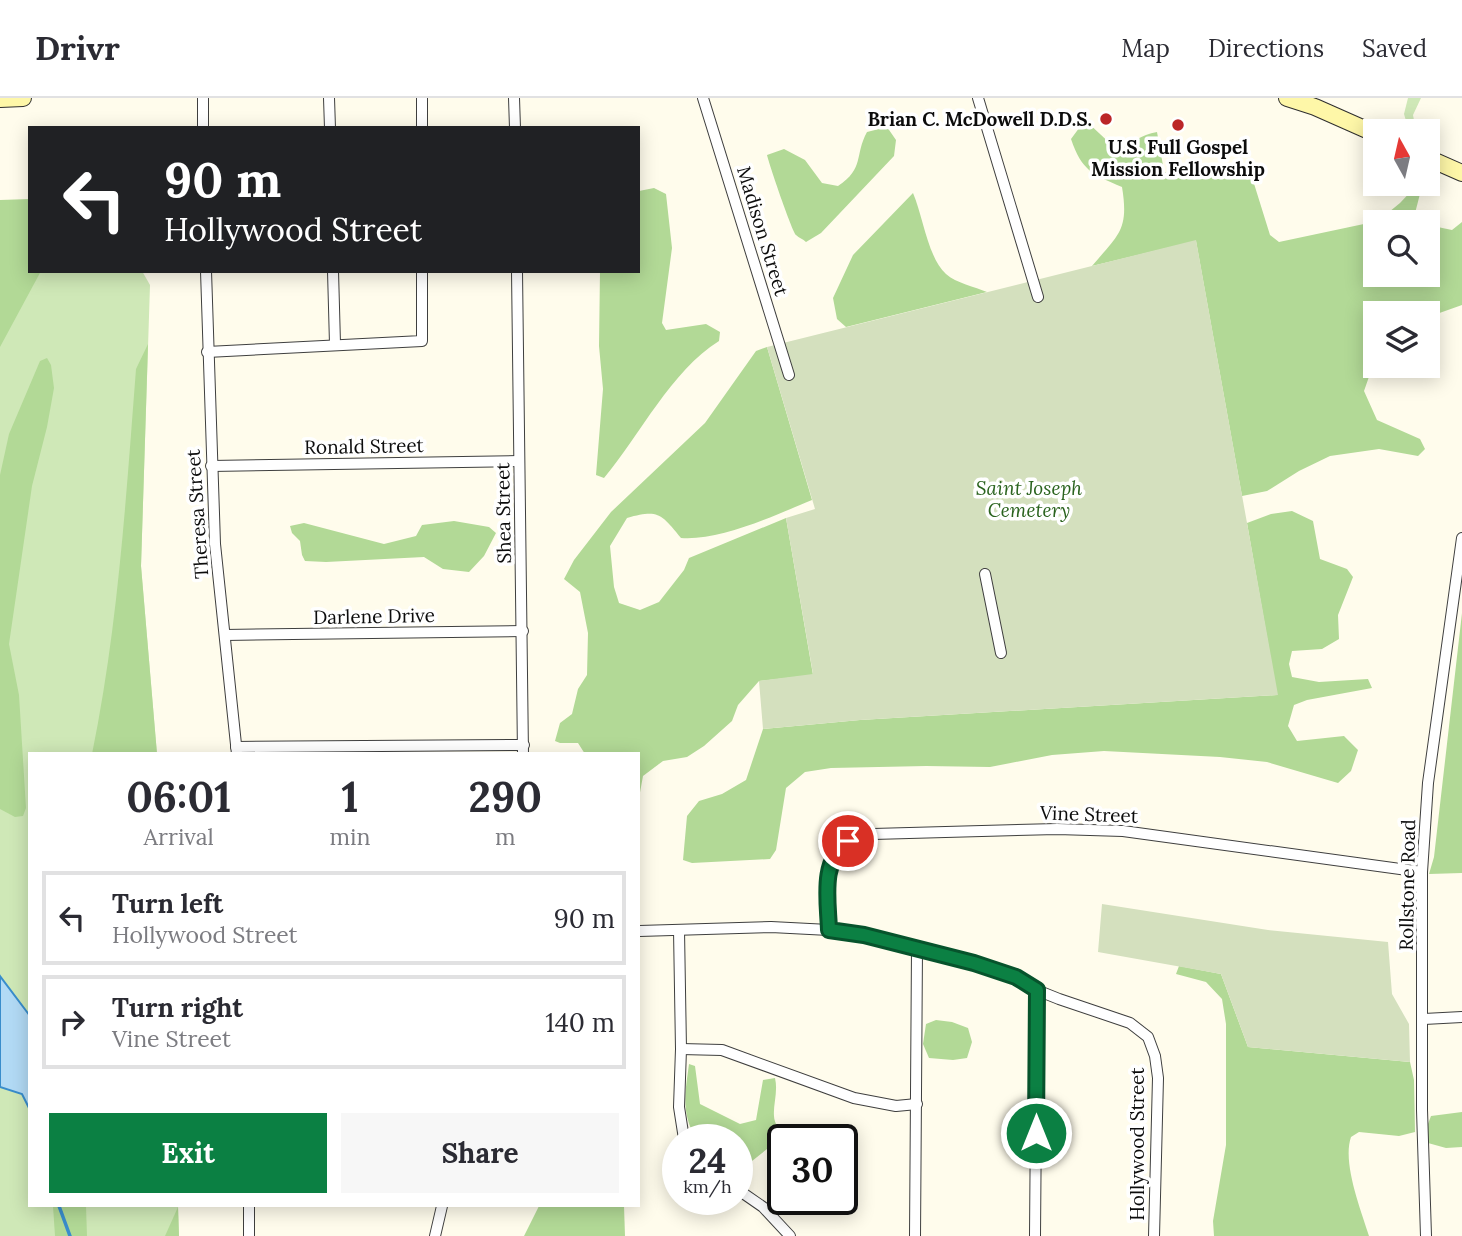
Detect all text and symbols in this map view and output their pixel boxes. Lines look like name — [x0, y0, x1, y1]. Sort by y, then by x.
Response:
text: Drivr — [35, 27, 120, 69]
text: Map — [1121, 33, 1170, 64]
text: Directions — [1208, 33, 1324, 64]
text: Saved — [1362, 33, 1427, 64]
place label: Brian C. McDowell D.D.S. — [867, 107, 1092, 131]
marker: Brian C. McDowell D.D.S. — [1098, 111, 1114, 127]
marker: U.S. Full Gospel Mission Fellowship — [1170, 117, 1186, 133]
north arrow — [1363, 119, 1440, 196]
map controls — [1363, 119, 1440, 378]
place label: U.S. Full Gospel Mission Fellowship — [1091, 135, 1265, 181]
text: 90 m — [164, 148, 281, 210]
icon: left — [49, 154, 140, 245]
street label: Madison Street — [732, 163, 794, 299]
text: Hollywood Street — [164, 209, 422, 250]
button: search — [1363, 210, 1440, 287]
button: layers — [1363, 301, 1440, 378]
street label: Ronald Street — [304, 433, 425, 459]
street label: Theresa Street — [180, 448, 213, 580]
street label: Shea Street — [490, 462, 516, 564]
park label: Saint Joseph Cemetery — [976, 476, 1082, 522]
street label: Darlene Drive — [313, 603, 435, 629]
text: 06:01 — [126, 770, 231, 824]
text: 1 — [341, 770, 358, 824]
text: 290 — [469, 770, 542, 824]
street label: Vine Street — [1039, 800, 1139, 828]
pin — [818, 811, 878, 871]
street label: Rollstone Road — [1394, 819, 1420, 951]
text: Arrival — [144, 822, 214, 851]
text: min — [329, 822, 370, 851]
text: m — [495, 822, 515, 851]
icon: arrive — [829, 822, 867, 860]
text: Turn left — [112, 887, 223, 920]
icon: left — [53, 899, 91, 937]
text: 90 m — [554, 902, 615, 935]
text: Hollywood Street — [112, 920, 298, 949]
text: Turn right — [112, 991, 243, 1024]
icon: right — [53, 1003, 91, 1041]
text: 140 m — [545, 1006, 615, 1039]
text: Vine Street — [112, 1024, 231, 1053]
street label: Hollywood Street — [1125, 1067, 1149, 1221]
position arrow — [999, 1096, 1073, 1170]
button: Exit — [49, 1113, 327, 1193]
button: Share — [341, 1113, 619, 1193]
speed limit sign: 30 — [767, 1124, 858, 1215]
text: 24 — [689, 1138, 726, 1183]
text: km/h — [683, 1175, 732, 1198]

